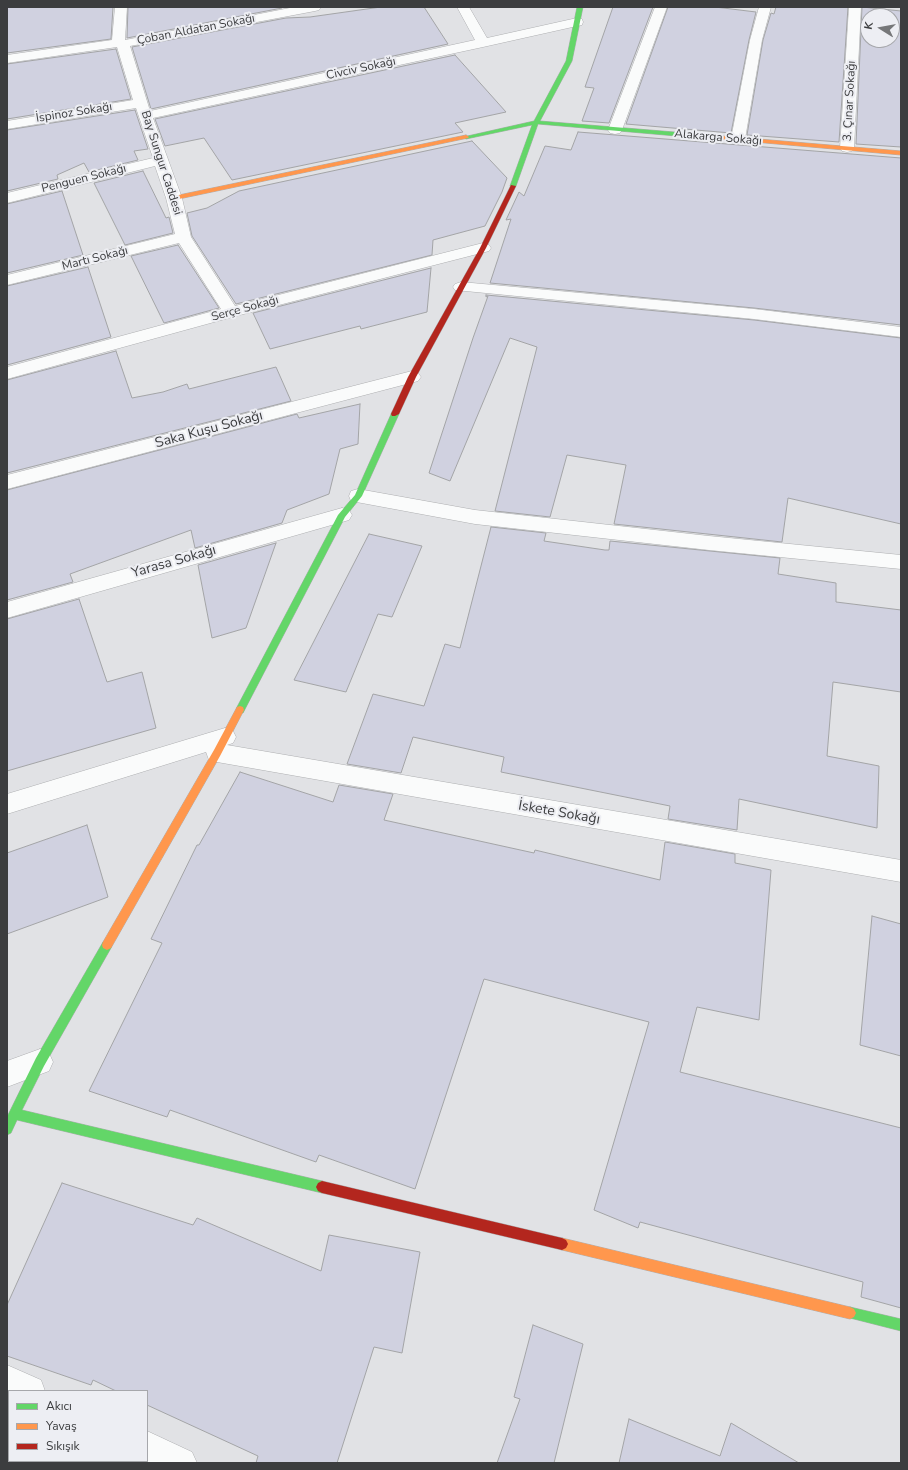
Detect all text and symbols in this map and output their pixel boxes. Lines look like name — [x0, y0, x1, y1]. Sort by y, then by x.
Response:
north arrow — [860, 8, 900, 48]
street label: Çoban Aldatan Sokağı — [136, 12, 256, 48]
text: K — [861, 21, 877, 31]
street label: Civciv Sokağı — [325, 55, 397, 83]
street label: 3. Çınar Sokağı — [841, 60, 859, 142]
street label: İspinoz Sokağı — [35, 100, 113, 126]
street label: Bay Sungur Caddesi — [137, 109, 185, 217]
street label: Alakarga Sokağı — [674, 127, 762, 149]
street label: Penguen Sokağı — [40, 162, 128, 196]
street label: Martı Sokağı — [61, 244, 129, 274]
street label: Serçe Sokağı — [210, 293, 280, 325]
street label: Saka Kuşu Sokağı — [153, 408, 265, 452]
street label: Yarasa Sokağı — [130, 542, 218, 582]
street label: İskete Sokağı — [517, 798, 601, 828]
legend — [8, 1390, 148, 1462]
text: Akıcı — [46, 1398, 72, 1414]
text: Yavaş — [46, 1418, 77, 1434]
text: Sıkışık — [46, 1438, 80, 1454]

